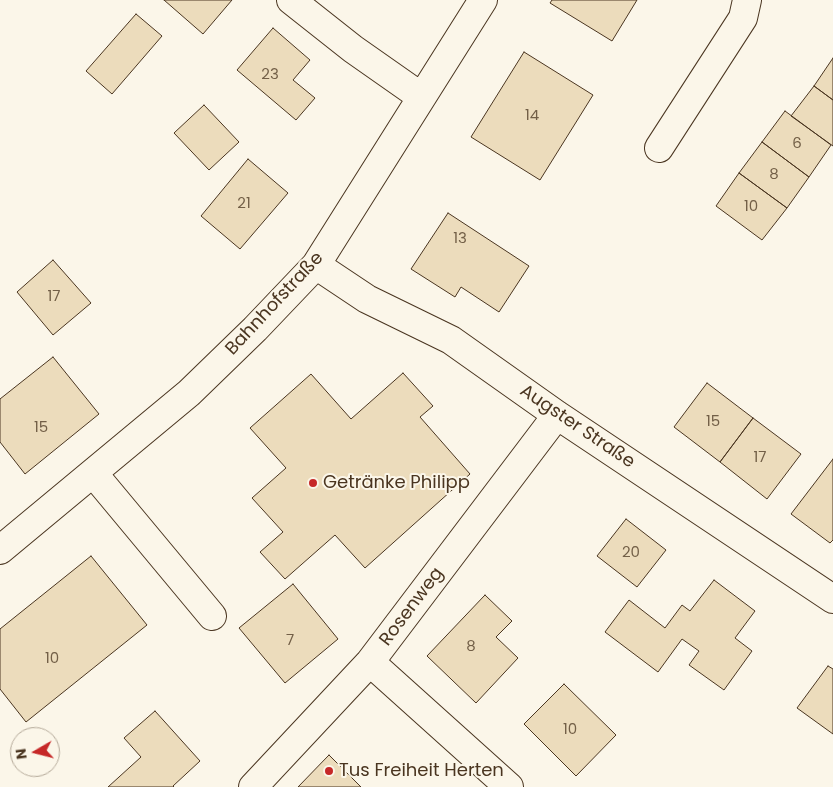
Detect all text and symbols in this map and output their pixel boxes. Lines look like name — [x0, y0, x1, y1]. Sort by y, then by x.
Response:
house number: 23 — [261, 66, 279, 84]
house number: 14 — [525, 107, 539, 125]
house number: 6 — [792, 135, 802, 153]
house number: 8 — [769, 166, 779, 184]
house number: 21 — [237, 195, 251, 213]
house number: 10 — [744, 198, 758, 216]
house number: 13 — [453, 230, 467, 248]
street label: Bahnhofstraße — [222, 248, 328, 360]
house number: 17 — [48, 288, 60, 306]
street label: Augster Straße — [515, 381, 639, 473]
house number: 15 — [706, 413, 720, 431]
house number: 15 — [34, 419, 48, 437]
house number: 17 — [754, 449, 766, 467]
place label: Getränke Philipp — [323, 472, 470, 494]
marker: Getränke Philipp — [307, 477, 319, 489]
house number: 20 — [622, 544, 640, 562]
street label: Rosenweg — [376, 564, 448, 650]
house number: 7 — [286, 632, 294, 650]
house number: 8 — [466, 638, 476, 656]
house number: 10 — [45, 650, 59, 668]
house number: 10 — [563, 721, 577, 739]
north arrow — [10, 727, 60, 777]
text: N — [11, 747, 32, 761]
place label: Tus Freiheit Herten — [339, 760, 504, 782]
marker: Tus Freiheit Herten — [323, 765, 335, 777]

